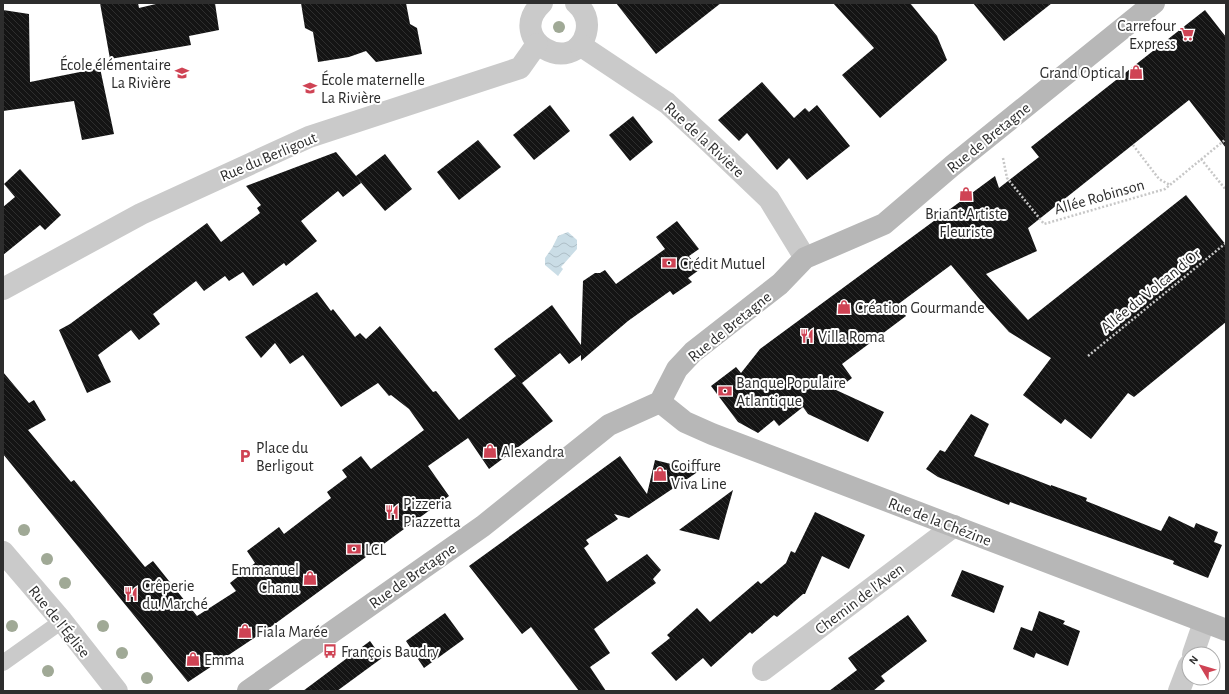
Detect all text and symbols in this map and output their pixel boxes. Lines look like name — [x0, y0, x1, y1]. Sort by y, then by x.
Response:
place label: Carrefour Express — [1117, 18, 1177, 52]
supermarket icon: Carrefour Express — [1179, 26, 1195, 42]
place label: École élémentaire La Rivière — [60, 55, 171, 91]
shop icon: Grand Optical — [1128, 64, 1144, 80]
school or university icon: École élémentaire La Rivière — [174, 65, 190, 81]
place label: Grand Optical — [1040, 65, 1125, 81]
place label: École maternelle La Rivière — [321, 70, 425, 106]
school or university icon: École maternelle La Rivière — [302, 80, 318, 96]
street label: Rue de la Rivière — [661, 99, 747, 180]
street label: Rue de Bretagne — [944, 99, 1033, 176]
street label: Rue du Berligout — [218, 129, 319, 185]
street label: Allée Robinson — [1052, 176, 1146, 217]
shop icon: Briant Artiste Fleuriste — [958, 186, 974, 202]
place label: Briant Artiste Fleuriste — [925, 206, 1007, 240]
street label: Allée du Volcan d'Or — [1097, 245, 1204, 336]
bank icon: Crédit Mutuel — [661, 255, 677, 271]
place label: Crédit Mutuel — [680, 256, 765, 272]
street label: Rue de Bretagne — [685, 288, 774, 365]
shop icon: Création Gourmande — [836, 299, 852, 315]
place label: Création Gourmande — [855, 300, 985, 316]
restaurant icon: Villa Roma — [799, 328, 815, 344]
place label: Villa Roma — [818, 329, 885, 345]
place label: Banque Populaire Atlantique — [736, 375, 846, 409]
bank icon: Banque Populaire Atlantique — [717, 383, 733, 399]
place label: Place du Berligout — [256, 440, 314, 474]
shop icon: Alexandra — [482, 443, 498, 459]
place label: Alexandra — [501, 444, 564, 460]
parking icon: Place du Berligout — [237, 448, 253, 464]
place label: Coiffure Viva Line — [671, 458, 727, 492]
shop icon: Coiffure Viva Line — [652, 466, 668, 482]
street label: Rue de la Chézine — [886, 495, 993, 549]
place label: Pizzeria Piazzetta — [403, 496, 461, 530]
restaurant icon: Pizzeria Piazzetta — [384, 504, 400, 520]
street label: Rue de Bretagne — [366, 540, 459, 612]
bank icon: LCL — [346, 541, 362, 557]
place label: LCL — [365, 542, 386, 558]
street label: Chemin de l'Aven — [812, 560, 907, 637]
place label: Emmanuel Chanu — [231, 562, 299, 596]
shop icon: Emmanuel Chanu — [302, 570, 318, 586]
place label: Crêperie du Marché — [142, 578, 208, 612]
street label: Rue de l'Église — [25, 581, 95, 661]
restaurant icon: Crêperie du Marché — [123, 586, 139, 602]
shop icon: Fiala Marée — [237, 623, 253, 639]
place label: Fiala Marée — [256, 624, 328, 640]
bus stop icon: François Baudry — [322, 643, 338, 659]
place label: François Baudry — [341, 644, 439, 661]
north arrow — [1181, 646, 1221, 686]
shop icon: Emma — [185, 651, 201, 667]
place label: Emma — [204, 652, 244, 668]
text: N — [1187, 654, 1200, 667]

